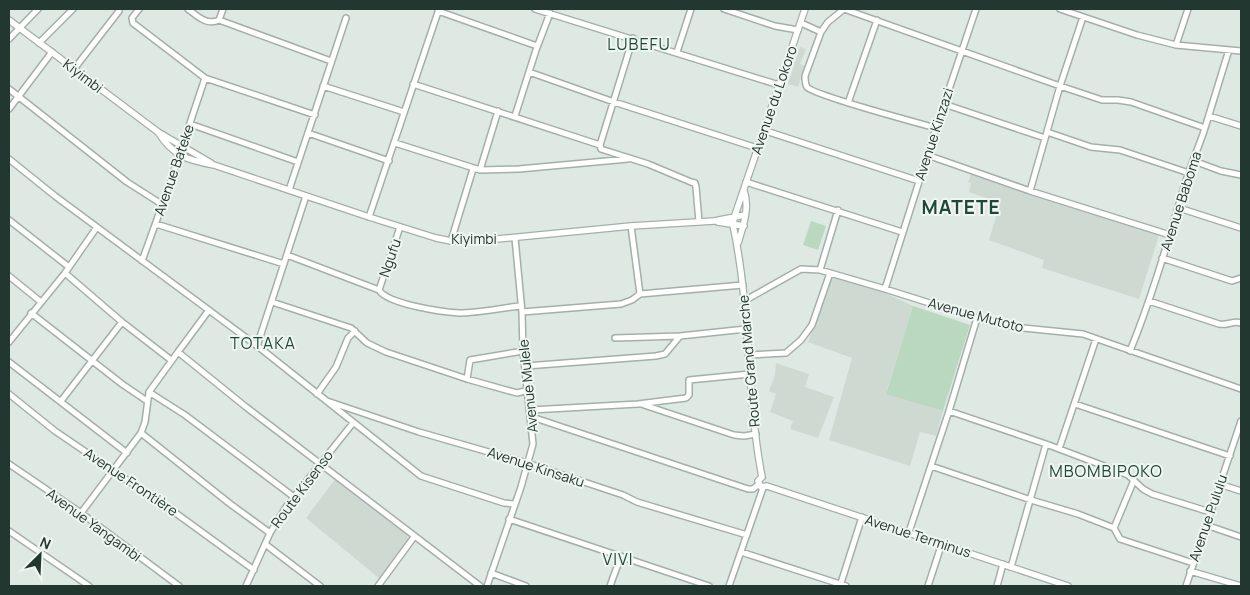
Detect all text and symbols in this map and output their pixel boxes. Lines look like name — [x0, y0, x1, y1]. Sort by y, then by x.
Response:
district label: LUBEFU — [607, 33, 671, 55]
street label: Avenue du Lokoro — [746, 43, 801, 157]
street label: Kiyimbi — [59, 54, 107, 97]
street label: Avenue Kinzazi — [910, 85, 957, 182]
street label: Avenue Bateke — [149, 122, 198, 218]
street label: Avenue Baboma — [1156, 149, 1206, 253]
district label: MATETE — [921, 194, 1001, 220]
street label: Kiyimbi — [451, 229, 497, 248]
street label: Ngufu — [374, 236, 405, 280]
street label: Avenue Mutoto — [926, 293, 1026, 336]
street label: Route Grand Marche — [733, 294, 764, 428]
district label: TOTAKA — [230, 332, 296, 354]
street label: Avenue Mulele — [513, 338, 542, 434]
street label: Avenue Kinsaku — [485, 442, 587, 491]
street label: Avenue Frontière — [81, 443, 182, 520]
street label: Route Kisenso — [266, 446, 337, 531]
district label: MBOMBIPOKO — [1049, 460, 1163, 482]
street label: Avenue Pululu — [1184, 472, 1231, 564]
street label: Avenue Yangambi — [43, 484, 146, 565]
street label: Avenue Terminus — [863, 509, 974, 562]
north arrow — [15, 530, 65, 580]
text: N — [37, 532, 54, 553]
district label: VIVI — [603, 548, 633, 570]

